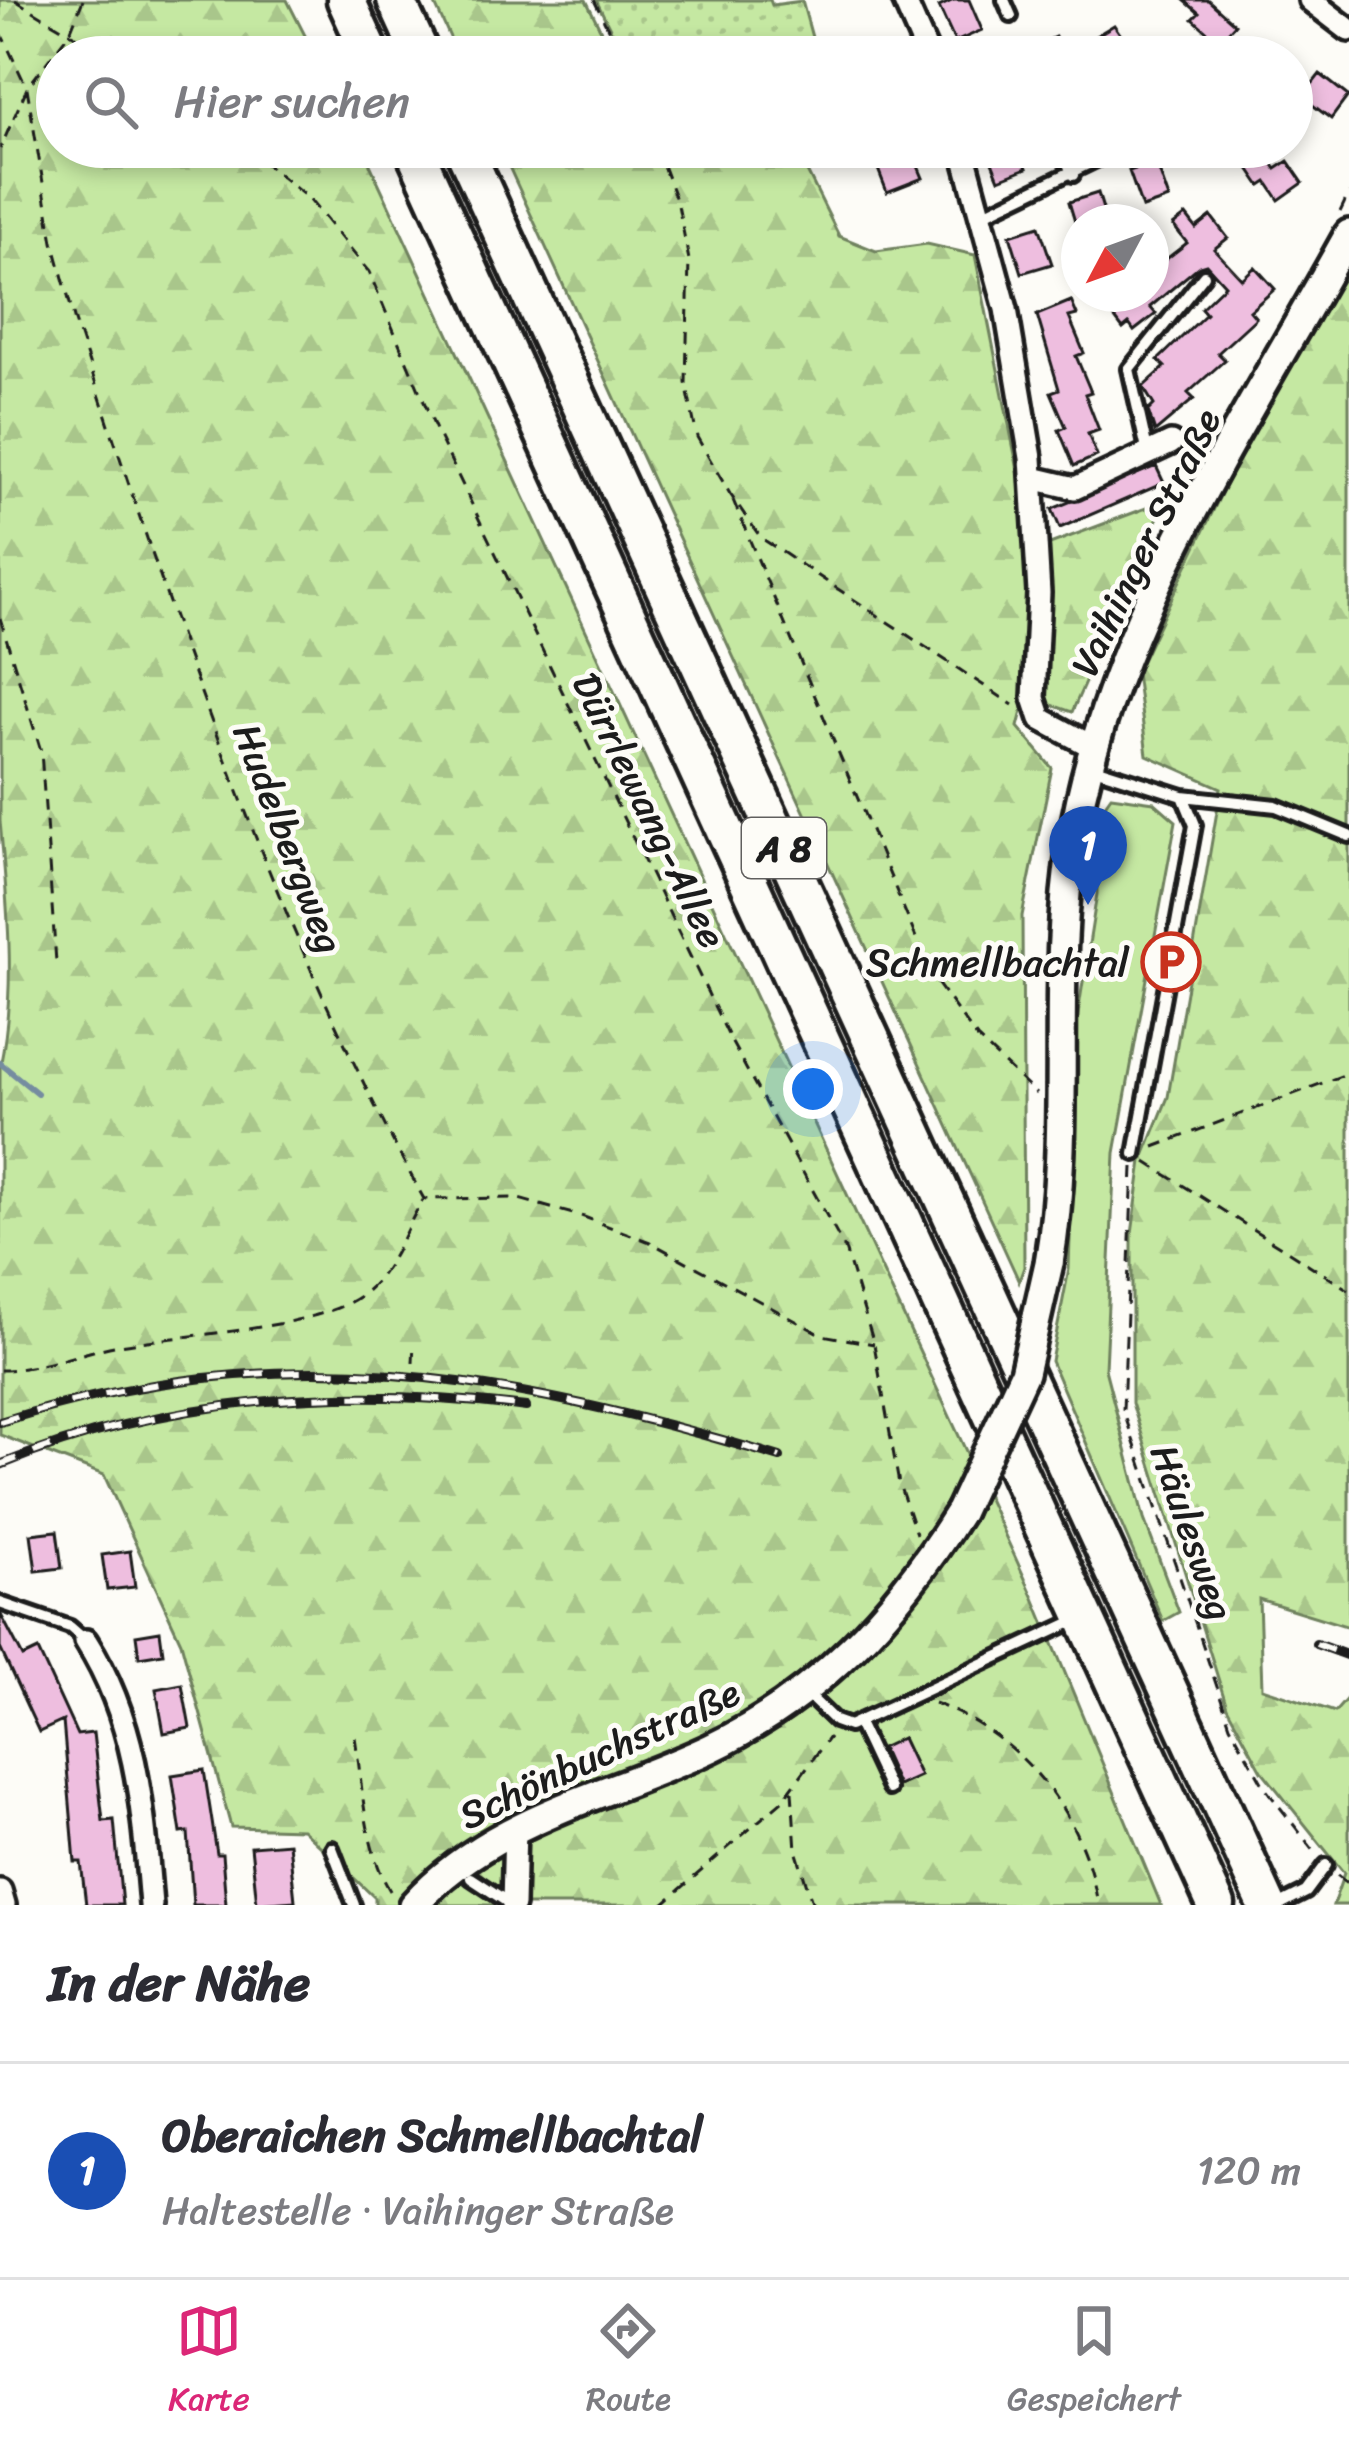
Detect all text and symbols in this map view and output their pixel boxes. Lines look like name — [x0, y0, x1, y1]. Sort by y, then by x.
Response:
search box — [36, 36, 1313, 168]
text: Hier suchen — [174, 62, 410, 142]
icon: search — [78, 69, 144, 135]
north arrow — [1061, 204, 1169, 312]
street label: Vaihinger Straße — [1051, 396, 1240, 688]
street label: Dürrlewang-Allee — [553, 660, 746, 960]
street label: Hudelbergweg — [213, 713, 364, 964]
pin: 1 — [1049, 806, 1127, 905]
road number: A 8 — [742, 818, 826, 878]
place label: Schmellbachtal — [866, 928, 1130, 997]
parking icon: Schmellbachtal — [1140, 931, 1202, 993]
your location — [783, 1059, 843, 1119]
street label: Häulesweg — [1130, 1435, 1255, 1630]
street label: Schönbuchstraße — [447, 1658, 752, 1849]
text: In der Nähe — [48, 1938, 310, 2028]
text: Oberaichen Schmellbachtal — [162, 2096, 703, 2176]
text: 1 — [79, 2136, 95, 2205]
text: 120 m — [1197, 2136, 1301, 2205]
text: Haltestelle · Vaihinger Straße — [162, 2176, 674, 2245]
tab: Karte — [168, 2298, 250, 2428]
tab: Route — [586, 2298, 671, 2428]
tab: Gespeichert — [1007, 2298, 1181, 2428]

